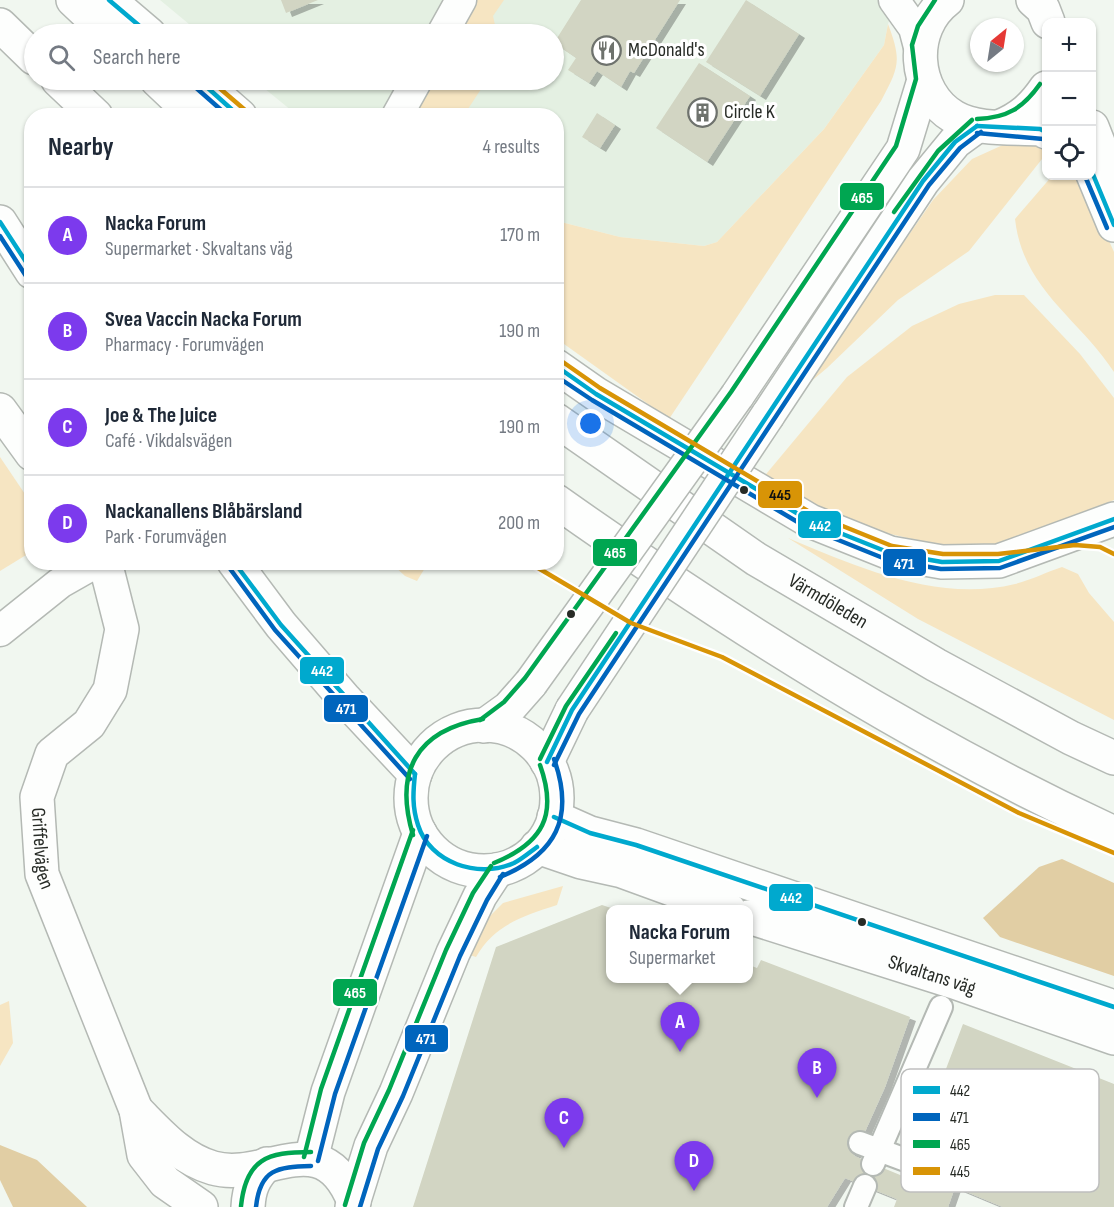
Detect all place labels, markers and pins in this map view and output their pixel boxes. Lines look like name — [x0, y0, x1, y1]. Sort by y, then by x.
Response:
restaurant icon: McDonald's — [591, 34, 623, 66]
place label: McDonald's — [628, 38, 705, 62]
building icon: Circle K — [687, 96, 719, 128]
place label: Circle K — [724, 100, 775, 124]
unlabelled marker — [738, 484, 750, 496]
unlabelled marker — [565, 608, 577, 620]
unlabelled marker — [856, 916, 868, 928]
pin: A — [660, 1002, 700, 1052]
pin: B — [798, 1048, 836, 1098]
pin: C — [544, 1098, 584, 1148]
pin: D — [674, 1142, 714, 1191]

